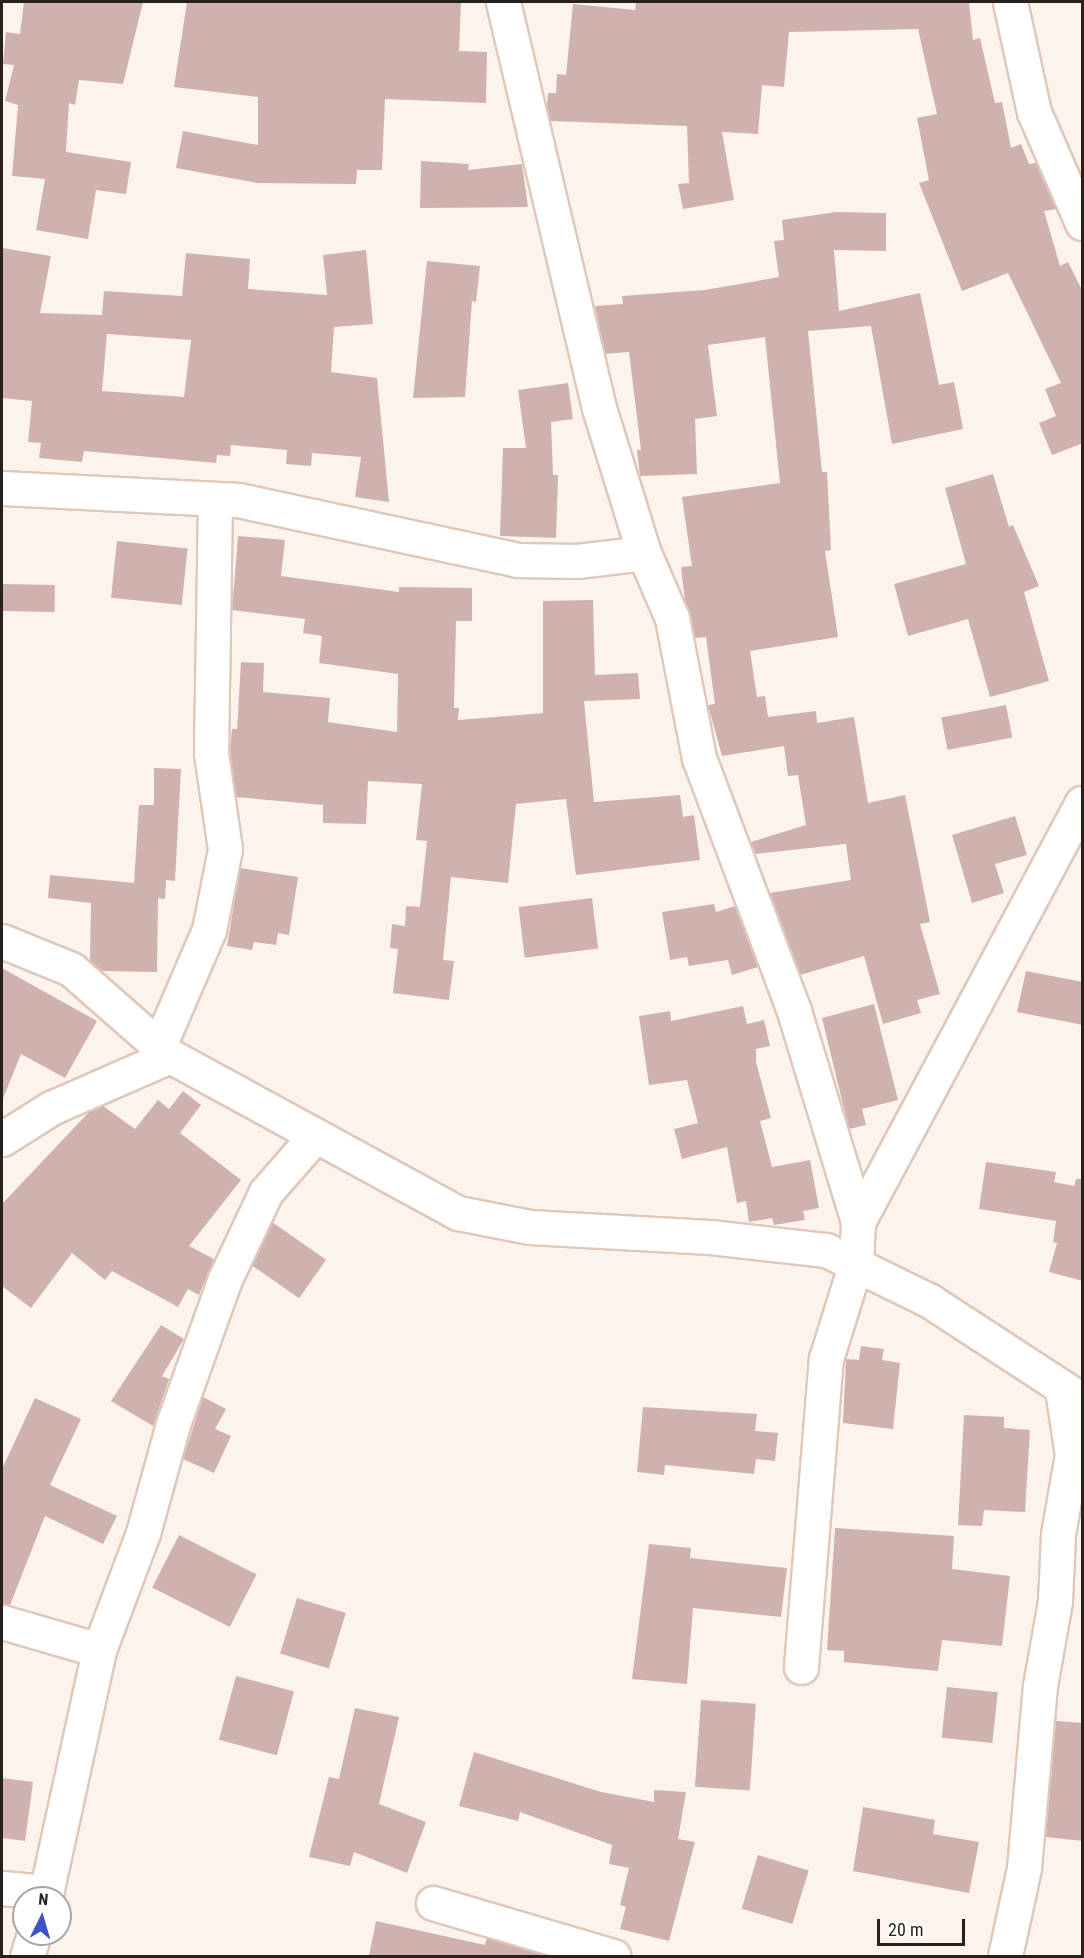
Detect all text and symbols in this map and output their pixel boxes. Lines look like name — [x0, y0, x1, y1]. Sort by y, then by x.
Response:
north arrow — [12, 1886, 72, 1946]
text: N — [38, 1890, 49, 1909]
scale bar — [880, 1907, 968, 1945]
text: 20 m — [888, 1919, 923, 1940]

